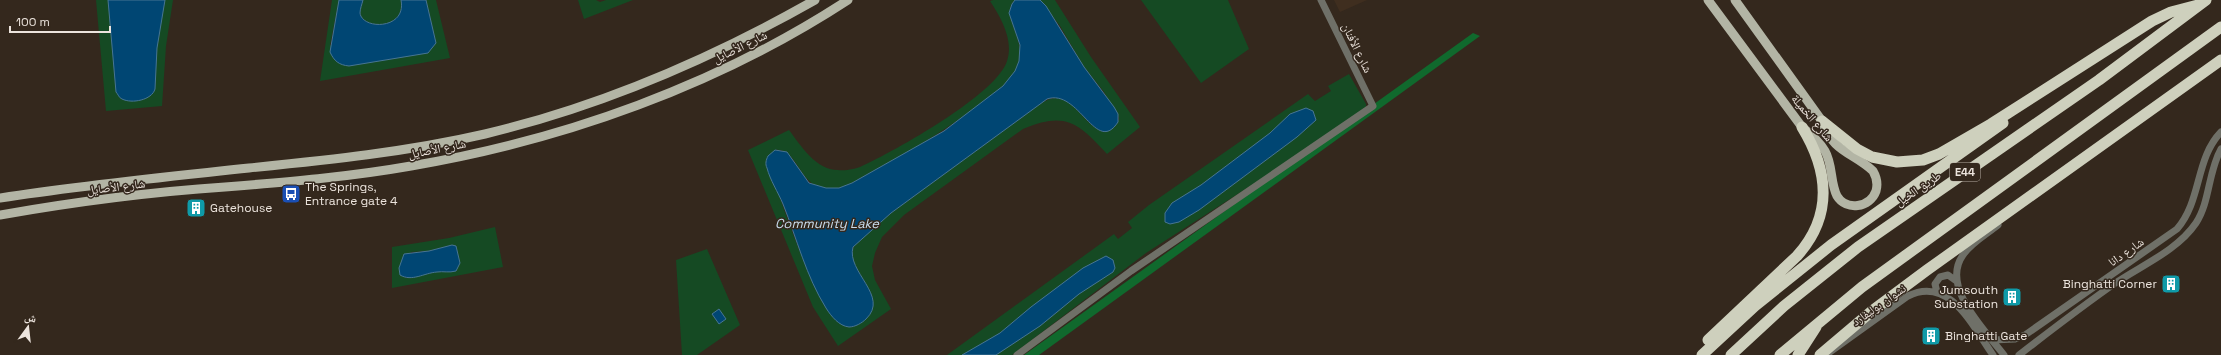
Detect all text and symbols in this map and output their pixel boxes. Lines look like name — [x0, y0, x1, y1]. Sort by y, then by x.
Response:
scale bar — [10, 8, 110, 34]
text: 100 m — [16, 14, 50, 30]
street label: شارع الأفنان — [1338, 20, 1376, 76]
street label: شارع الأصايل — [710, 27, 770, 67]
street label: شارع الخميلة — [1788, 91, 1836, 145]
street label: شارع الأصايل — [407, 136, 467, 162]
road number: E44 — [1950, 163, 1980, 181]
street label: طريق الخيل — [1892, 168, 1944, 210]
street label: شارع الأصايل — [86, 175, 146, 199]
place label: The Springs, Entrance gate 4 — [305, 179, 398, 209]
bus stop icon: The Springs, Entrance gate 4 — [280, 183, 302, 205]
building icon: Gatehouse — [185, 197, 207, 219]
place label: Gatehouse — [210, 200, 272, 216]
water label: Community Lake — [775, 215, 880, 232]
street label: شارع دانا — [2105, 234, 2147, 270]
building icon: Binghatti Corner — [2160, 273, 2182, 295]
place label: Binghatti Corner — [2063, 276, 2157, 292]
street label: نشوان بوليفارد — [1849, 280, 1909, 330]
place label: Jumsouth Substation — [1934, 282, 1998, 312]
building icon: Jumsouth Substation — [2001, 286, 2023, 308]
north arrow — [8, 307, 48, 347]
text: ش — [23, 309, 38, 327]
building icon: Binghatti Gate — [1920, 325, 1942, 347]
place label: Binghatti Gate — [1945, 328, 2027, 344]

